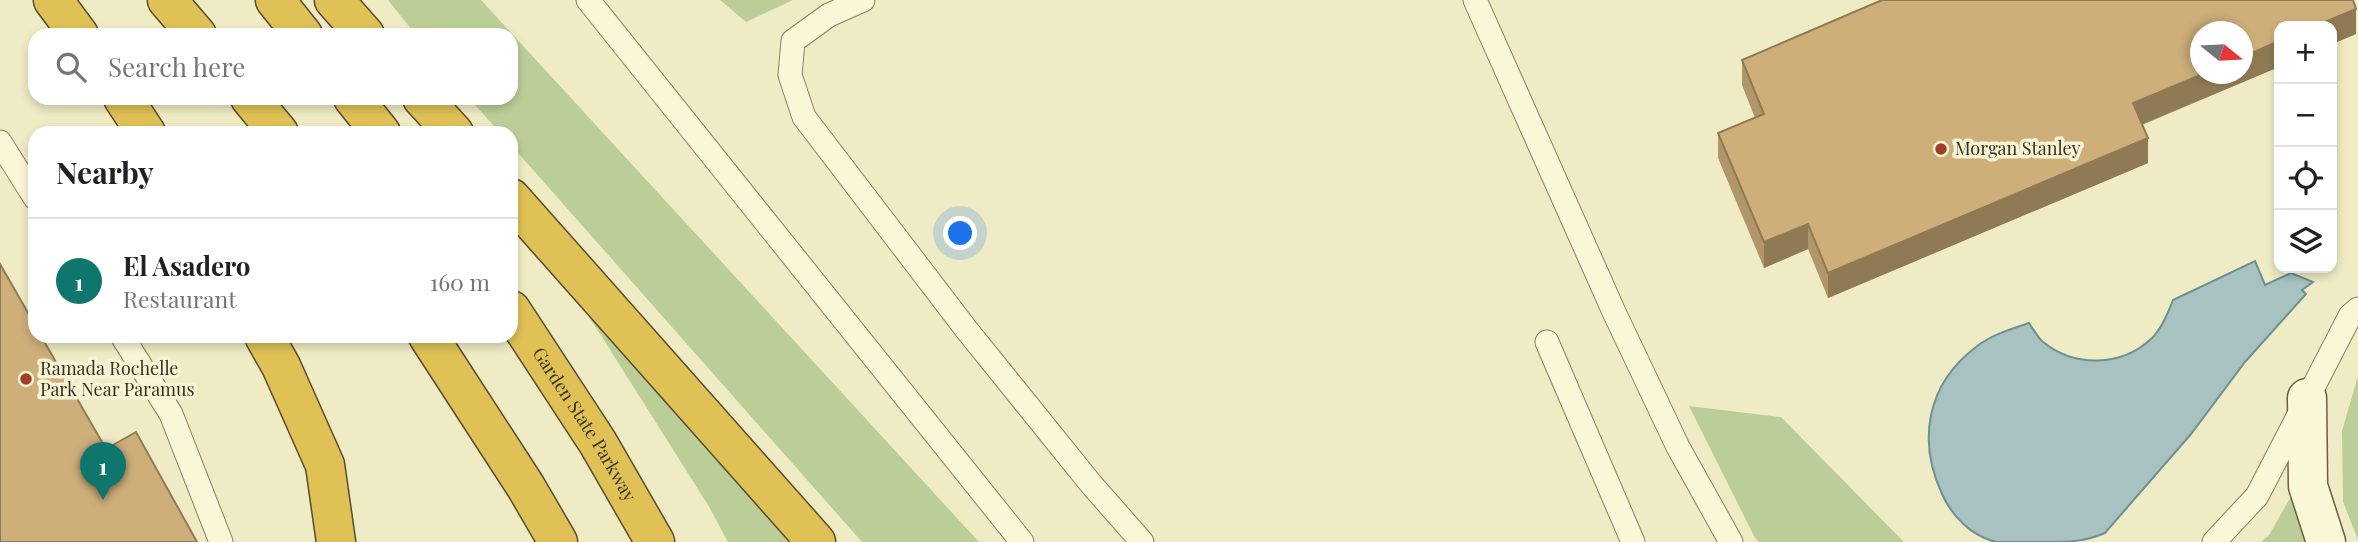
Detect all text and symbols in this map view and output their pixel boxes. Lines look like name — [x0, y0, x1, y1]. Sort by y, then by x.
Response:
north arrow — [2190, 21, 2253, 84]
map controls — [2274, 21, 2337, 273]
button: + — [2274, 21, 2337, 84]
search box — [28, 28, 518, 105]
icon: search — [52, 48, 90, 86]
text: Search here — [108, 49, 245, 84]
button: − — [2274, 84, 2337, 147]
place label: Morgan Stanley — [1955, 136, 2081, 160]
marker: Morgan Stanley — [1933, 141, 1949, 157]
button: locate — [2274, 147, 2337, 210]
text: Nearby — [56, 152, 154, 192]
button: layers — [2274, 210, 2337, 273]
your location — [943, 216, 977, 250]
text: El Asadero — [123, 248, 250, 283]
text: 1 — [75, 266, 83, 297]
text: 160 m — [430, 266, 490, 297]
text: Restaurant — [123, 283, 236, 314]
street label: Garden State Parkway — [528, 342, 642, 506]
place label: Ramada Rochelle Park Near Paramus — [40, 356, 195, 401]
marker: Ramada Rochelle Park Near Paramus — [18, 371, 34, 387]
pin: 1 — [80, 442, 126, 500]

